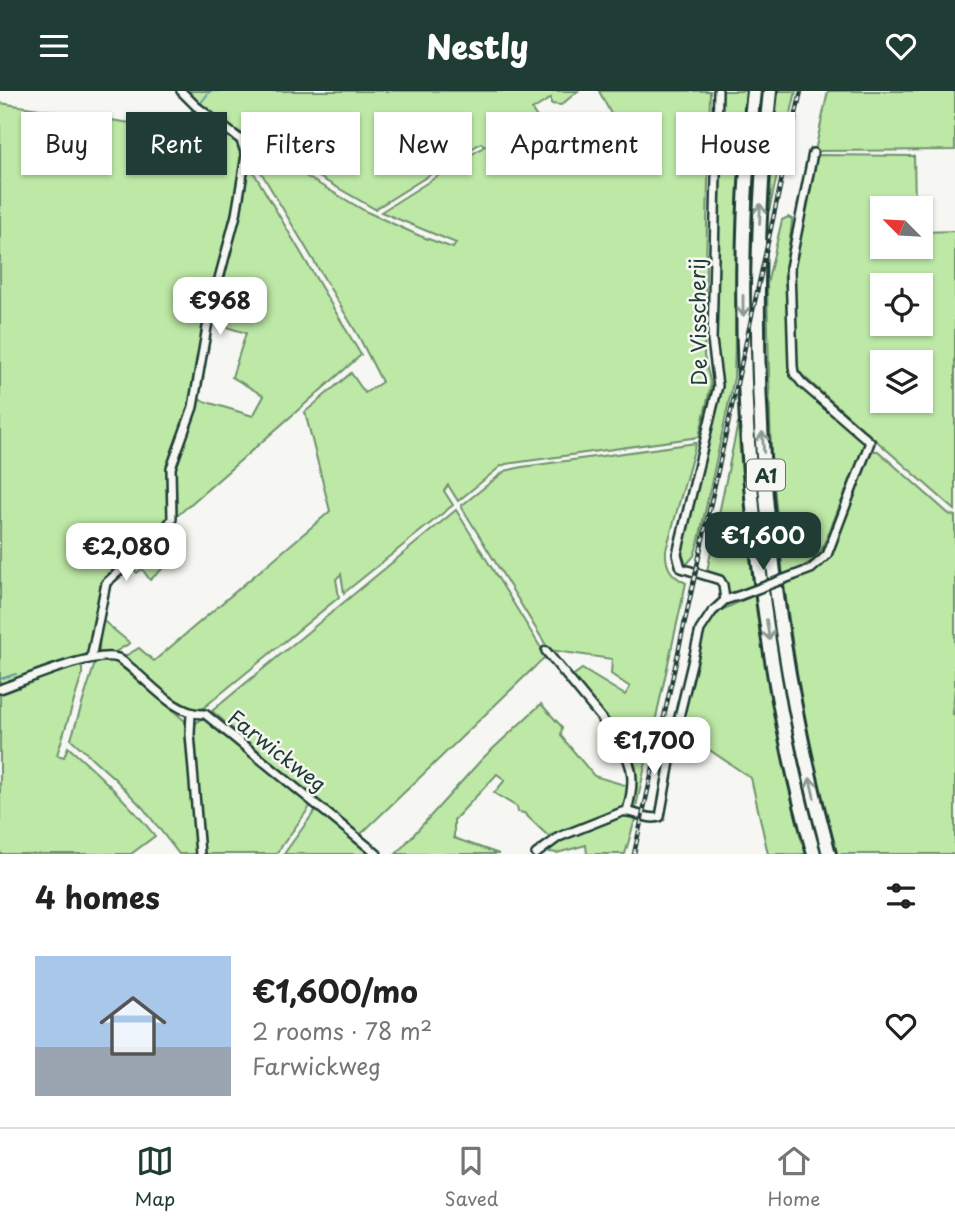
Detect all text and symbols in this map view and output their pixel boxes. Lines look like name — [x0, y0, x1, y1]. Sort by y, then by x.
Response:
text: Nestly — [426, 22, 529, 70]
icon: menu — [35, 27, 73, 65]
icon: heart — [882, 27, 920, 65]
chip: Buy — [21, 112, 112, 175]
chip: Rent — [126, 112, 227, 175]
chip: Filters — [241, 112, 360, 175]
chip: New — [374, 112, 472, 175]
chip: Apartment — [486, 112, 662, 175]
chip: House — [676, 112, 795, 175]
north arrow — [870, 196, 933, 259]
map controls — [870, 196, 933, 413]
one-way arrow — [753, 203, 766, 226]
street label: De Visscherij — [680, 258, 714, 386]
button: locate — [870, 273, 933, 336]
pin: €968 — [179, 278, 261, 337]
text: €968 — [189, 282, 251, 317]
one-way arrow — [736, 294, 750, 317]
button: layers — [870, 350, 933, 413]
one-way arrow — [757, 430, 770, 453]
road number: A1 — [747, 459, 785, 491]
pin: €1,600 — [706, 512, 820, 572]
text: €1,600 — [721, 517, 805, 552]
pin: €2,080 — [69, 524, 183, 583]
text: €2,080 — [82, 528, 170, 563]
one-way arrow — [762, 618, 775, 641]
street label: Farwickweg — [222, 701, 334, 799]
pin: €1,700 — [597, 717, 711, 777]
text: €1,700 — [613, 722, 695, 757]
one-way arrow — [805, 777, 819, 800]
text: 4 homes — [35, 874, 160, 919]
icon: filters — [882, 877, 920, 915]
text: €1,600/mo — [252, 968, 418, 1013]
icon: home — [91, 984, 175, 1068]
icon: heart — [882, 1007, 920, 1045]
text: 2 rooms · 78 m² — [252, 1013, 432, 1048]
text: Farwickweg — [252, 1048, 381, 1083]
tab: Map — [135, 1142, 175, 1212]
tab: Saved — [444, 1142, 498, 1212]
tab: Home — [768, 1142, 820, 1212]

